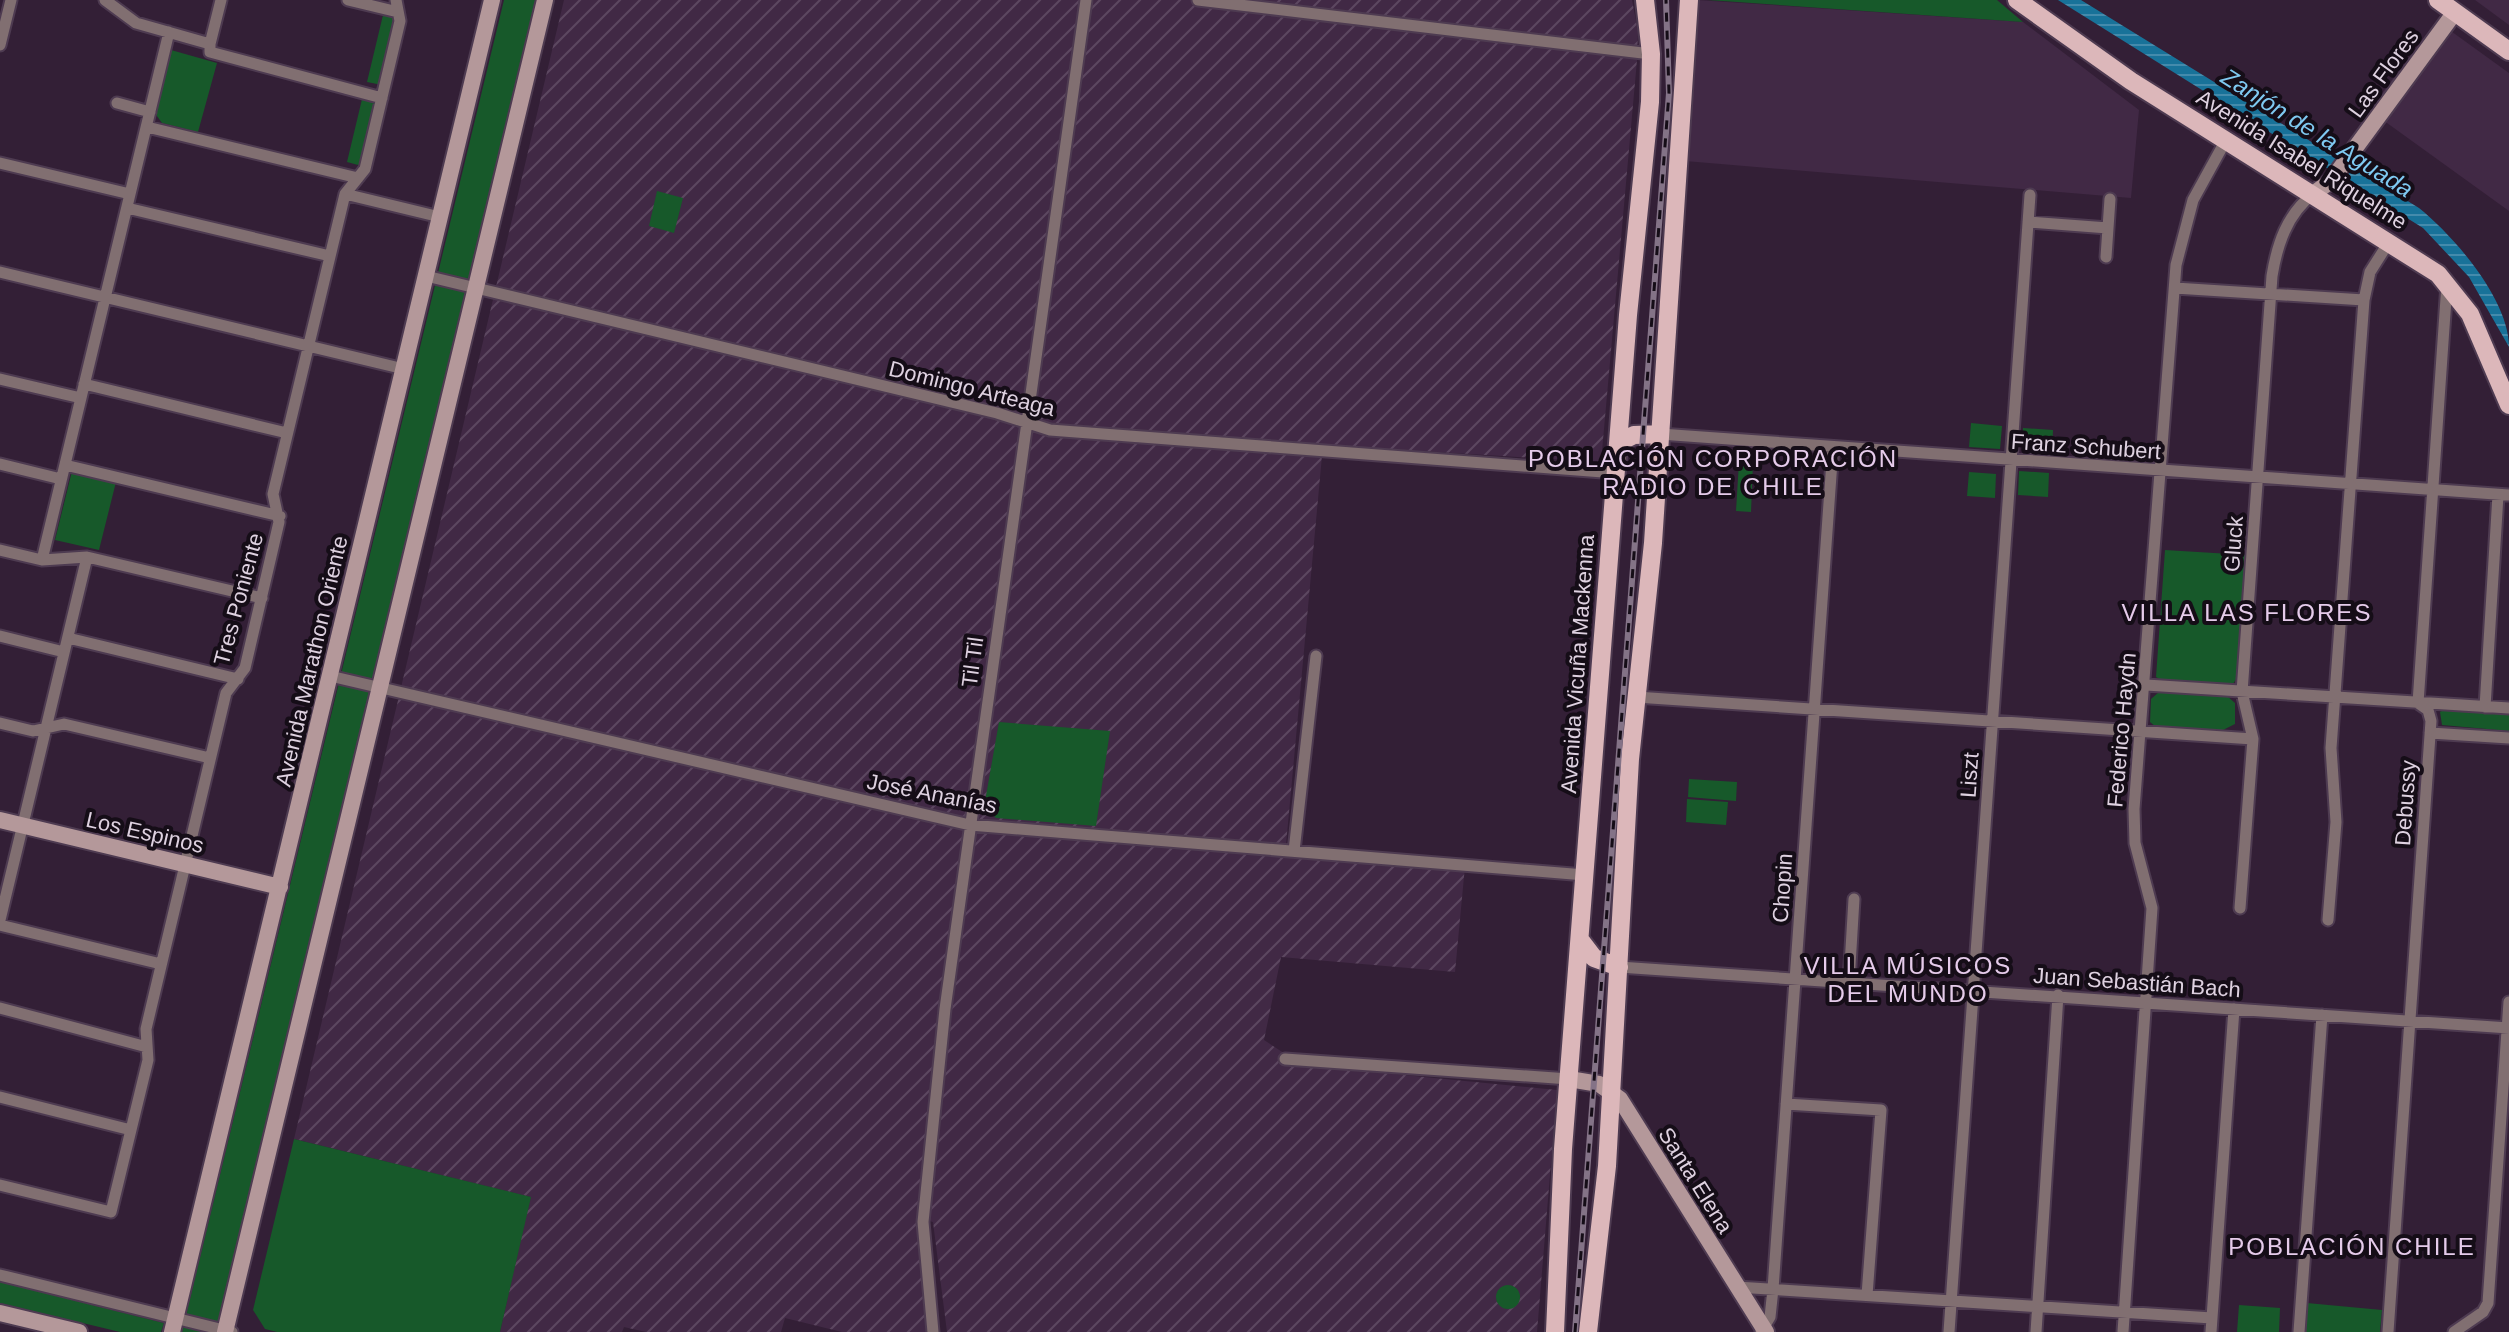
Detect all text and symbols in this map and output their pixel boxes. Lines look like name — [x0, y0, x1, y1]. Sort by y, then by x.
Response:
street label: Las Flores — [2343, 24, 2424, 122]
water label: Zanjón de la Aguada — [2216, 62, 2418, 202]
street label: Avenida Isabel Riquelme — [2192, 84, 2411, 234]
street label: Domingo Arteaga — [886, 356, 1058, 421]
street label: Franz Schubert — [2010, 429, 2162, 464]
district label: POBLACIÓN CORPORACIÓN RADIO DE CHILE — [1528, 445, 1898, 500]
street label: Gluck — [2219, 514, 2248, 573]
street label: Tres Poniente — [209, 530, 268, 668]
street label: Avenida Marathon Oriente — [270, 533, 353, 789]
street label: Avenida Vicuña Mackenna — [1556, 533, 1599, 794]
district label: VILLA LAS FLORES — [2122, 599, 2372, 626]
street label: Til Til — [957, 635, 988, 689]
street label: Federico Haydn — [2102, 652, 2141, 808]
street label: Liszt — [1955, 752, 1984, 798]
street label: Debussy — [2390, 759, 2421, 847]
street label: José Ananías — [865, 769, 999, 818]
street label: Los Espinos — [84, 807, 206, 858]
street label: Chopin — [1768, 852, 1797, 924]
district label: VILLA MÚSICOS DEL MUNDO — [1804, 952, 2012, 1007]
street label: Juan Sebastián Bach — [2032, 963, 2242, 1002]
street label: Santa Elena — [1653, 1123, 1738, 1238]
district label: POBLACIÓN CHILE — [2228, 1233, 2476, 1260]

